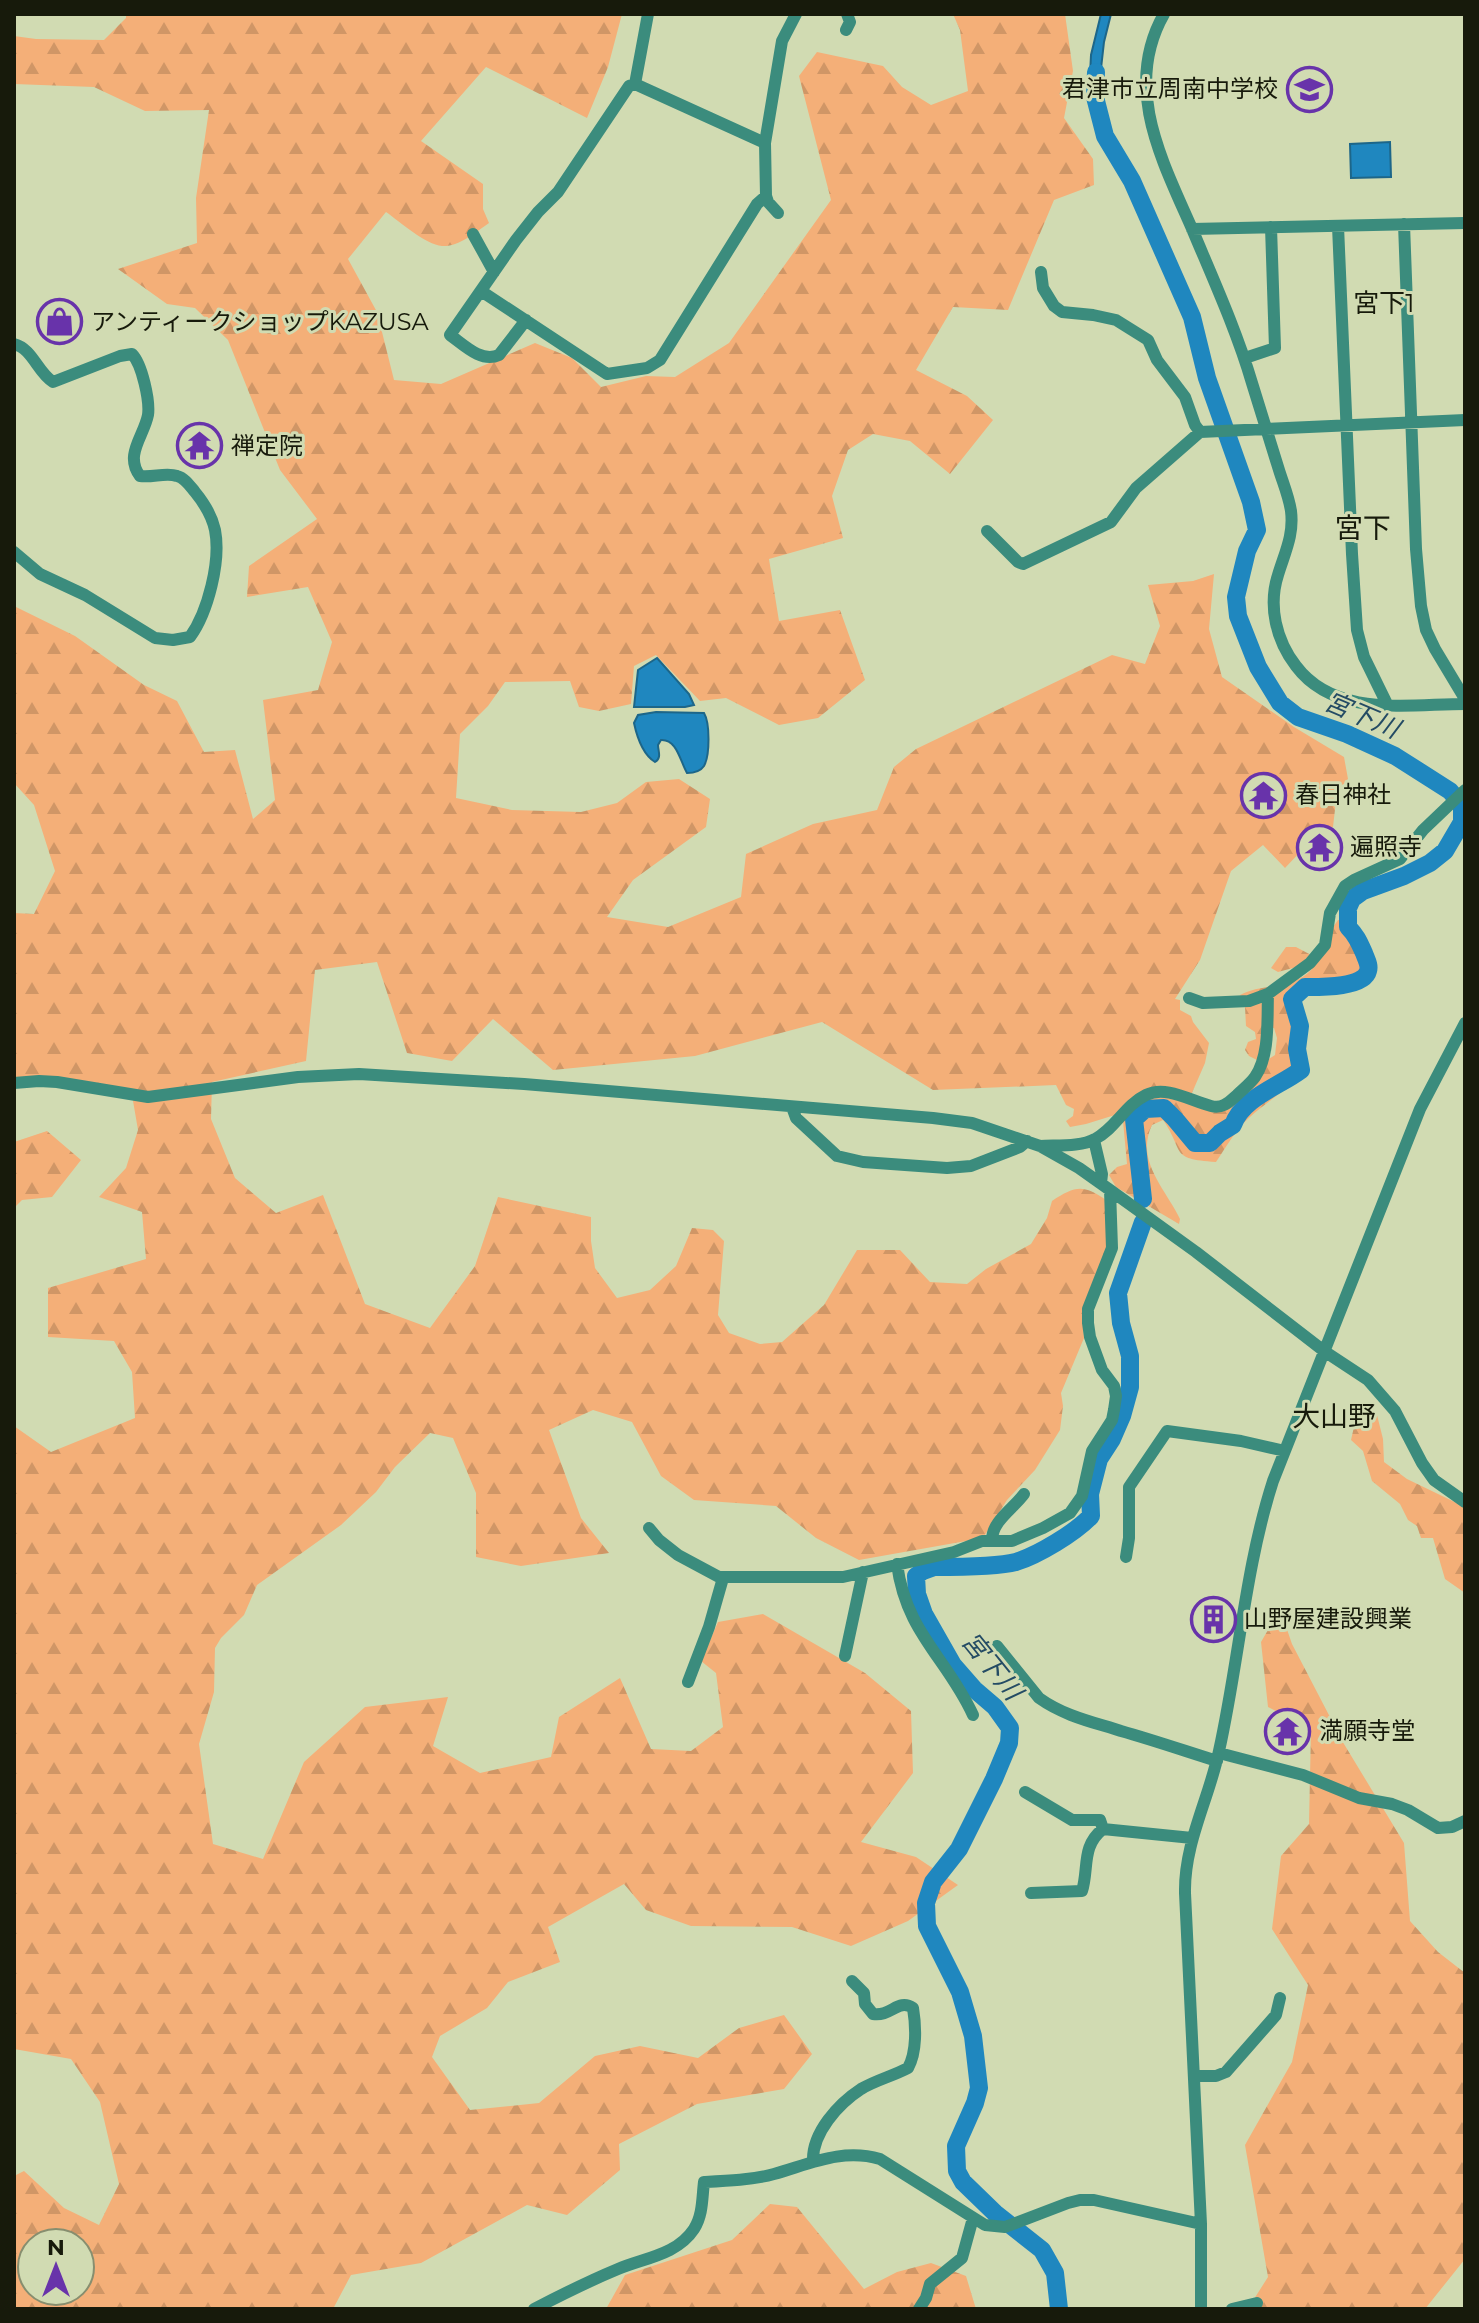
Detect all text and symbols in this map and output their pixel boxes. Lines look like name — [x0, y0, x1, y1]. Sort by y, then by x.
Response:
school or university icon: 君津市立周南中学校 — [1285, 65, 1333, 113]
place label: 君津市立周南中学校 — [1062, 74, 1278, 103]
district label: 宮下1 — [1353, 287, 1415, 319]
shop icon: アンティークショップKAZUSA — [36, 298, 84, 346]
place label: アンティークショップKAZUSA — [91, 307, 430, 336]
temple icon: 禅定院 — [176, 422, 224, 470]
place label: 禅定院 — [231, 431, 303, 460]
district label: 宮下 — [1335, 511, 1391, 545]
water label: 宮下川 — [1320, 685, 1407, 746]
temple icon: 春日神社 — [1240, 771, 1288, 819]
place label: 春日神社 — [1295, 780, 1391, 809]
temple icon: 遍照寺 — [1295, 823, 1343, 871]
place label: 遍照寺 — [1350, 832, 1422, 861]
district label: 大山野 — [1292, 1399, 1376, 1433]
building icon: 山野屋建設興業 — [1189, 1595, 1237, 1643]
place label: 山野屋建設興業 — [1244, 1604, 1412, 1633]
water label: 宮下川 — [955, 1626, 1031, 1709]
temple icon: 満願寺堂 — [1264, 1707, 1312, 1755]
place label: 満願寺堂 — [1319, 1716, 1415, 1745]
north arrow — [16, 2227, 96, 2307]
text: N — [47, 2234, 65, 2261]

